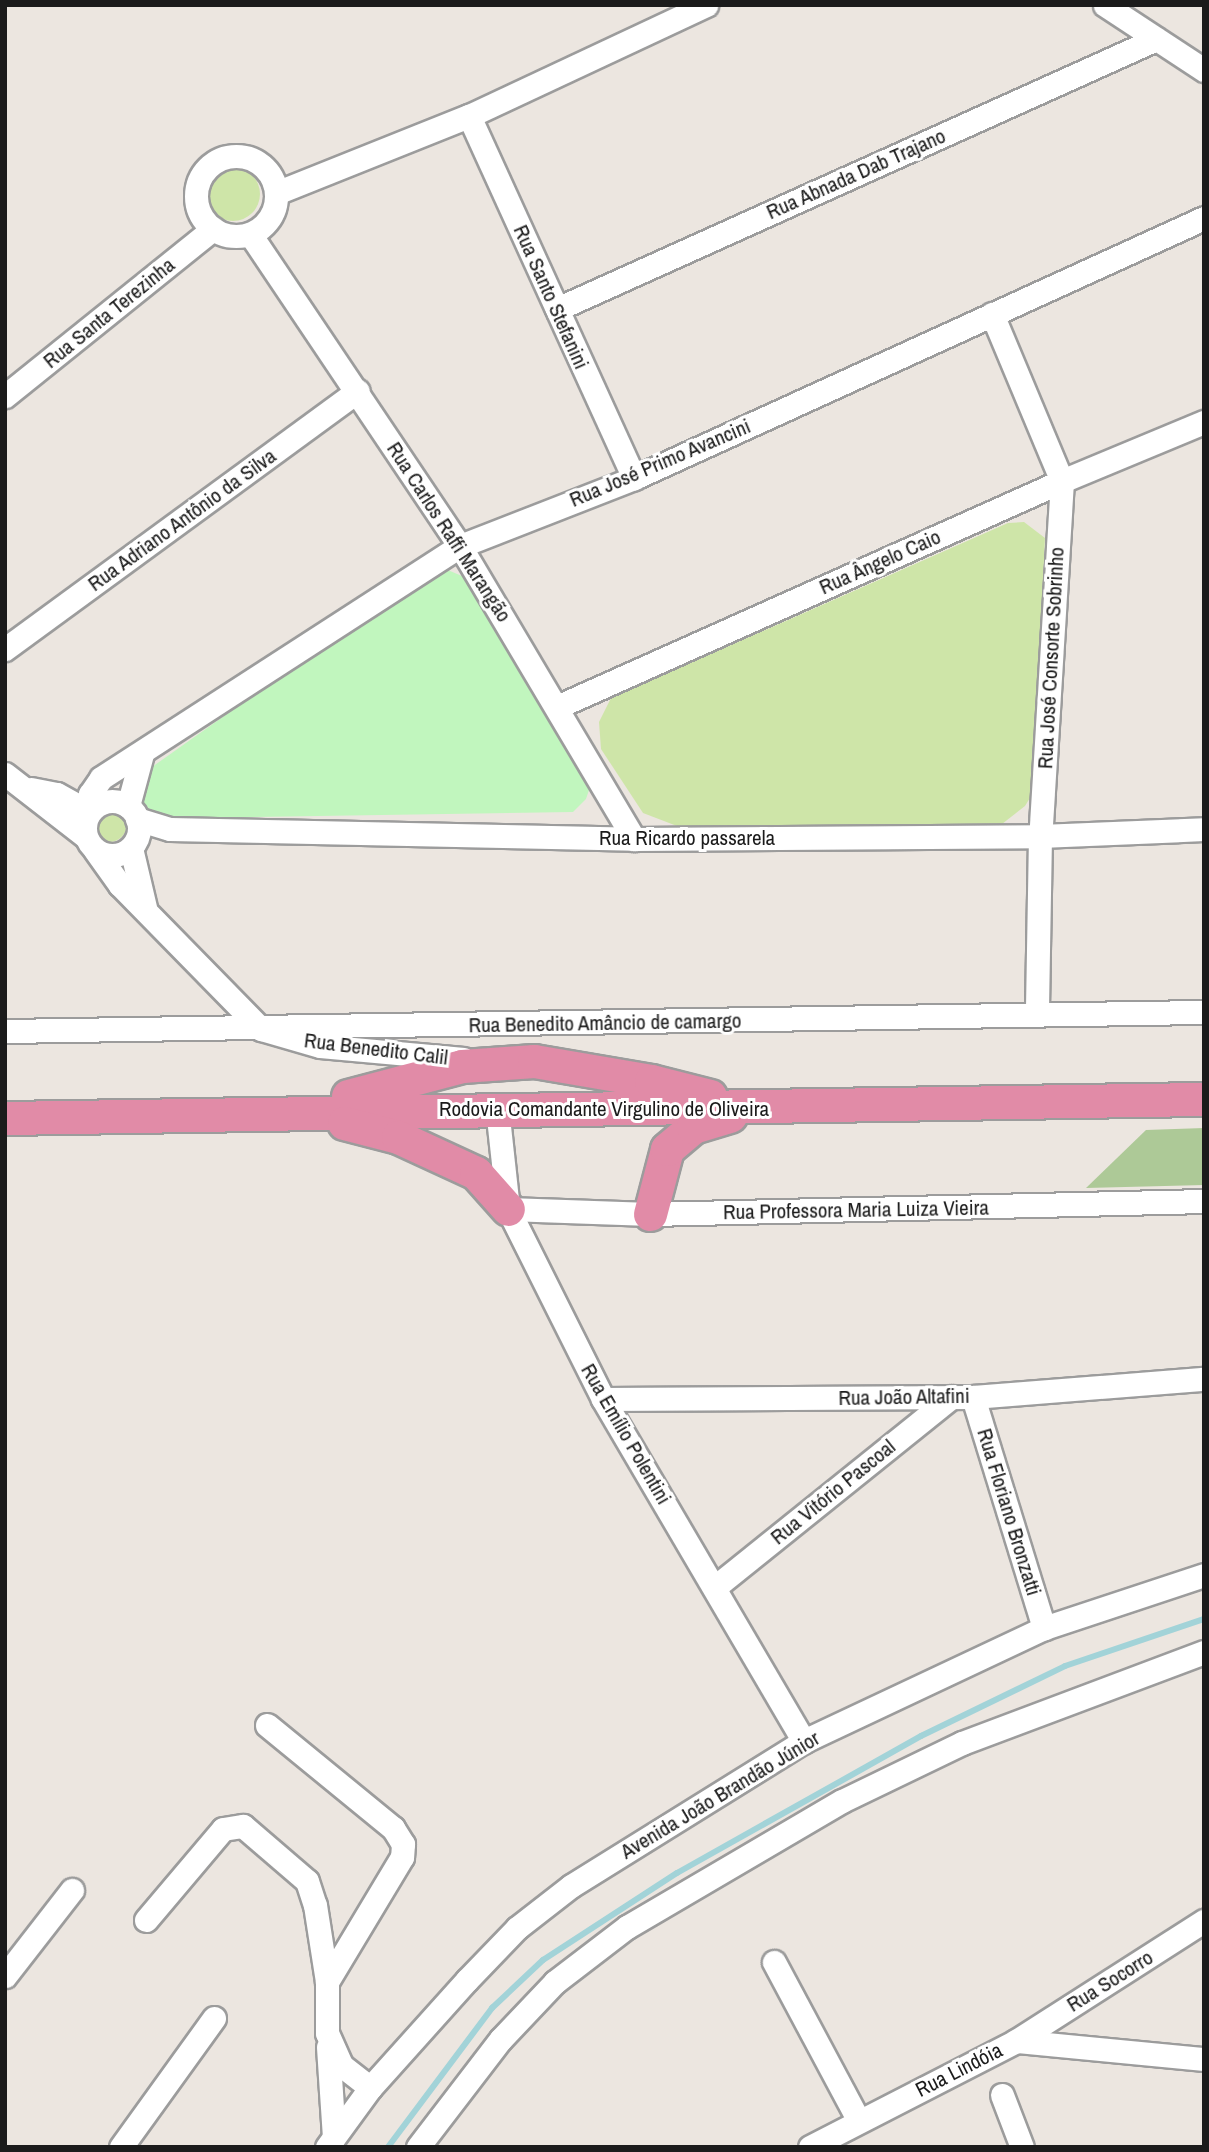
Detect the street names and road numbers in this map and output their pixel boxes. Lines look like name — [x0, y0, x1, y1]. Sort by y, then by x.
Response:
street label: Rua Abnada Dab Trajano — [762, 123, 950, 225]
street label: Rua Santo Stefanini — [508, 221, 594, 373]
street label: Rua Santa Terezinha — [38, 252, 180, 374]
street label: Rua José Primo Avancini — [565, 413, 755, 513]
street label: Rua Carlos Raffi Marangão — [381, 437, 517, 627]
street label: Rua Adriano Antônio da Silva — [82, 443, 282, 597]
street label: Rua Ângelo Caio — [815, 524, 945, 600]
street label: Rua José Consorte Sobrinho — [1033, 546, 1069, 770]
street label: Rua Ricardo passarela — [599, 825, 775, 851]
street label: Rua Benedito Amâncio de camargo — [468, 1008, 742, 1038]
street label: Rua Benedito Calil — [303, 1028, 449, 1070]
street label: Rodovia Comandante Virgulino de Oliveira — [439, 1096, 769, 1122]
street label: Rua Professora Maria Luiza Vieira — [723, 1195, 989, 1225]
street label: Rua Emílio Polentini — [576, 1359, 676, 1509]
street label: Rua João Altafini — [838, 1383, 970, 1411]
street label: Rua Floriano Bronzatti — [972, 1425, 1046, 1599]
street label: Rua Vitório Pascoal — [766, 1434, 900, 1550]
street label: Avenida João Brandão Júnior — [616, 1726, 824, 1864]
street label: Rua Socorro — [1062, 1945, 1158, 2017]
street label: Rua Lindóia — [911, 2037, 1007, 2103]

